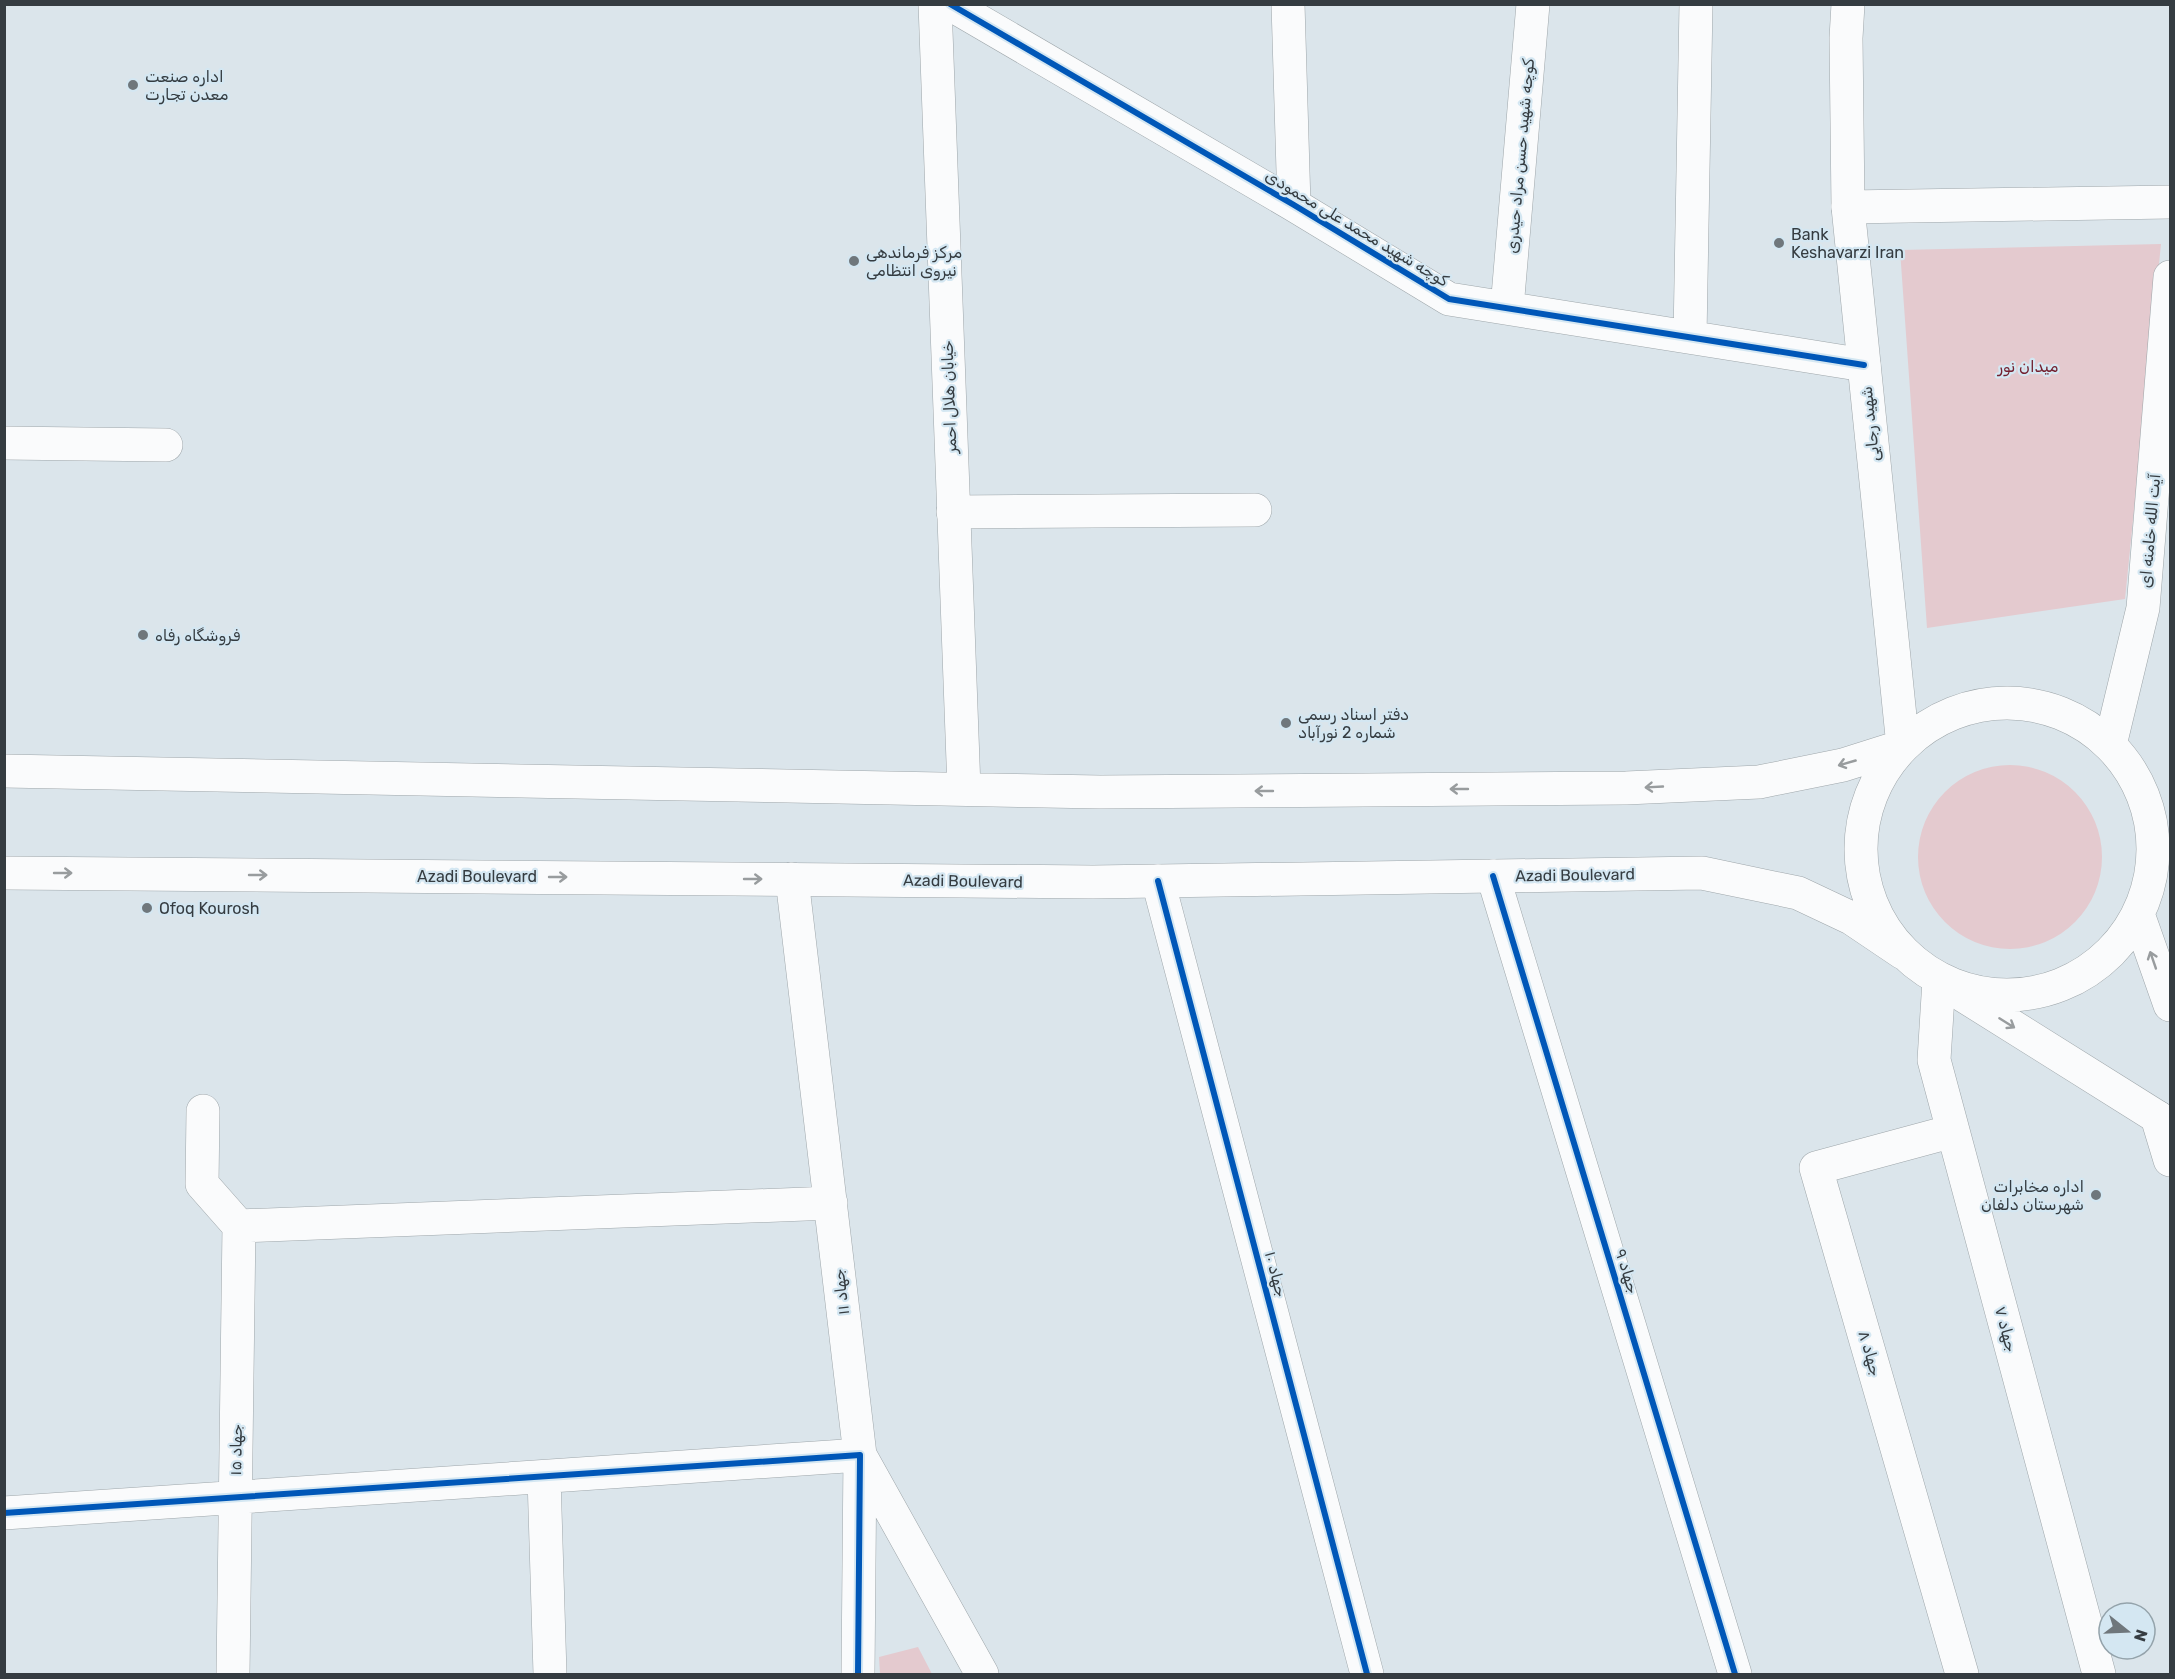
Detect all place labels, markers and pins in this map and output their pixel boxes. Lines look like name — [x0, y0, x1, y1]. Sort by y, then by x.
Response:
place label: اداره صنعت معدن تجارت — [145, 67, 229, 105]
marker: اداره صنعت معدن تجارت — [126, 78, 140, 92]
place label: Bank Keshavarzi Iran — [1791, 225, 1904, 262]
marker: Bank Keshavarzi Iran — [1772, 236, 1786, 250]
place label: مرکز فرماندهی نیروی انتظامی — [866, 243, 962, 281]
marker: مرکز فرماندهی نیروی انتظامی — [847, 254, 861, 268]
place label: فروشگاه رفاه — [155, 626, 241, 646]
marker: فروشگاه رفاه — [136, 628, 150, 642]
place label: دفتر اسناد رسمی شماره 2 نورآباد — [1298, 705, 1409, 743]
marker: دفتر اسناد رسمی شماره 2 نورآباد — [1279, 716, 1293, 730]
place label: Ofoq Kourosh — [159, 899, 259, 918]
marker: Ofoq Kourosh — [140, 901, 154, 915]
place label: اداره مخابرات شهرستان دلفان — [1981, 1177, 2084, 1215]
marker: اداره مخابرات شهرستان دلفان — [2089, 1188, 2103, 1202]

